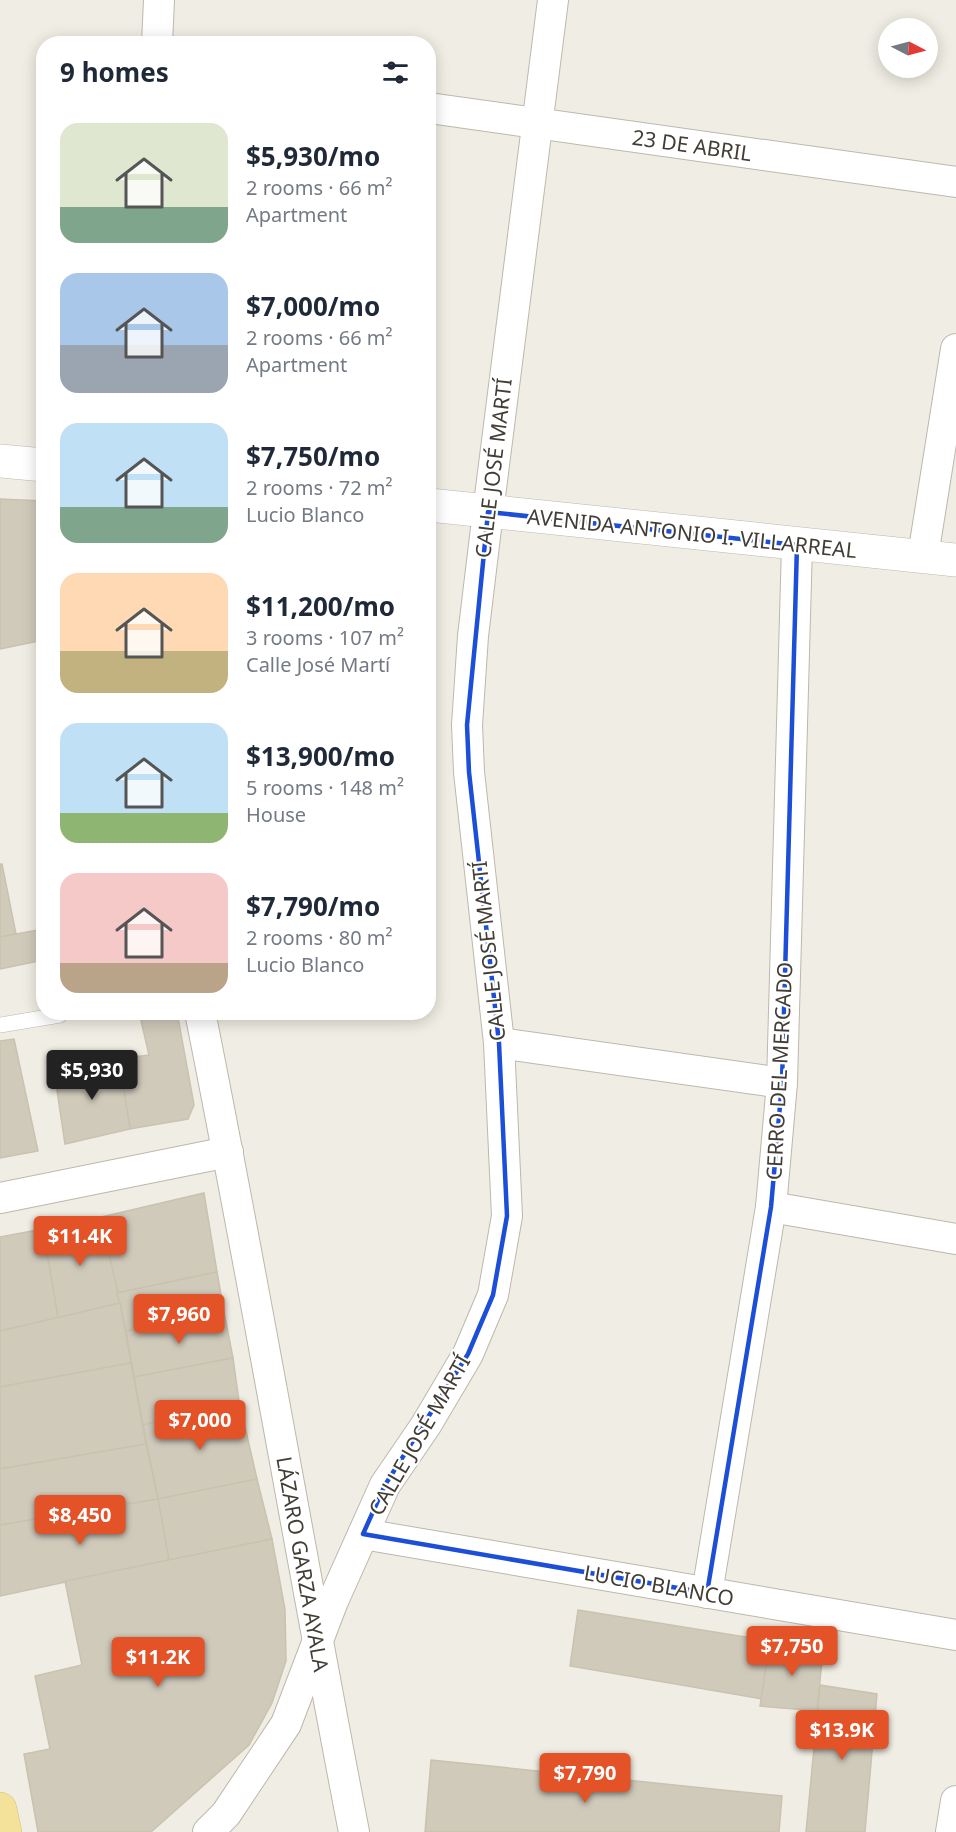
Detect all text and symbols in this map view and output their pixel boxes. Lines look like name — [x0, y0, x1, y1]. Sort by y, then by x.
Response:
north arrow — [878, 18, 938, 78]
map controls — [878, 18, 938, 78]
text: 9 homes — [60, 54, 169, 90]
icon: filters — [379, 56, 412, 89]
street label: 23 DE ABRIL — [631, 123, 753, 167]
text: $5,930/mo — [246, 138, 380, 174]
icon: home — [108, 147, 180, 219]
text: 2 rooms · 66 m² — [246, 174, 393, 201]
text: Apartment — [246, 201, 347, 228]
text: $7,000/mo — [246, 288, 380, 324]
icon: home — [108, 297, 180, 369]
text: 2 rooms · 66 m² — [246, 324, 393, 351]
text: Apartment — [246, 351, 347, 378]
street label: CALLE JOSÉ MARTÍ — [468, 376, 518, 560]
text: $7,750/mo — [246, 438, 380, 474]
icon: home — [108, 447, 180, 519]
text: 2 rooms · 72 m² — [246, 474, 393, 501]
text: Lucio Blanco — [246, 501, 364, 528]
street label: AVENIDA ANTONIO I. VILLARREAL — [526, 502, 858, 564]
text: $11,200/mo — [246, 588, 395, 624]
icon: home — [108, 597, 180, 669]
text: 3 rooms · 107 m² — [246, 624, 404, 651]
text: Calle José Martí — [246, 651, 390, 678]
text: $13,900/mo — [246, 738, 395, 774]
icon: home — [108, 747, 180, 819]
text: 5 rooms · 148 m² — [246, 774, 404, 801]
text: House — [246, 801, 306, 828]
street label: CALLE JOSÉ MARTÍ — [465, 860, 511, 1042]
text: $7,790/mo — [246, 888, 380, 924]
icon: home — [108, 897, 180, 969]
text: 2 rooms · 80 m² — [246, 924, 393, 951]
text: Lucio Blanco — [246, 951, 364, 978]
street label: CERRO DEL MERCADO — [759, 961, 799, 1181]
pin: $5,930 — [43, 1050, 141, 1101]
text: $5,930 — [61, 1056, 123, 1083]
pin: $11.4K — [31, 1216, 129, 1267]
text: $11.4K — [48, 1222, 112, 1249]
pin: $7,960 — [130, 1294, 228, 1345]
text: $7,960 — [148, 1300, 210, 1327]
street label: CALLE JOSÉ MARTÍ — [362, 1350, 476, 1520]
pin: $7,000 — [151, 1400, 249, 1451]
text: $7,000 — [169, 1406, 231, 1433]
street label: LÁZARO GARZA AYALA — [270, 1454, 336, 1674]
pin: $8,450 — [31, 1495, 129, 1546]
text: $8,450 — [49, 1501, 111, 1528]
street label: LUCIO BLANCO — [582, 1558, 736, 1612]
pin: $7,750 — [743, 1626, 841, 1677]
text: $7,750 — [761, 1632, 823, 1659]
pin: $11.2K — [109, 1637, 207, 1688]
text: $11.2K — [126, 1643, 190, 1670]
pin: $13.9K — [793, 1710, 891, 1761]
text: $13.9K — [810, 1716, 874, 1743]
pin: $7,790 — [536, 1753, 634, 1804]
text: $7,790 — [554, 1759, 616, 1786]

